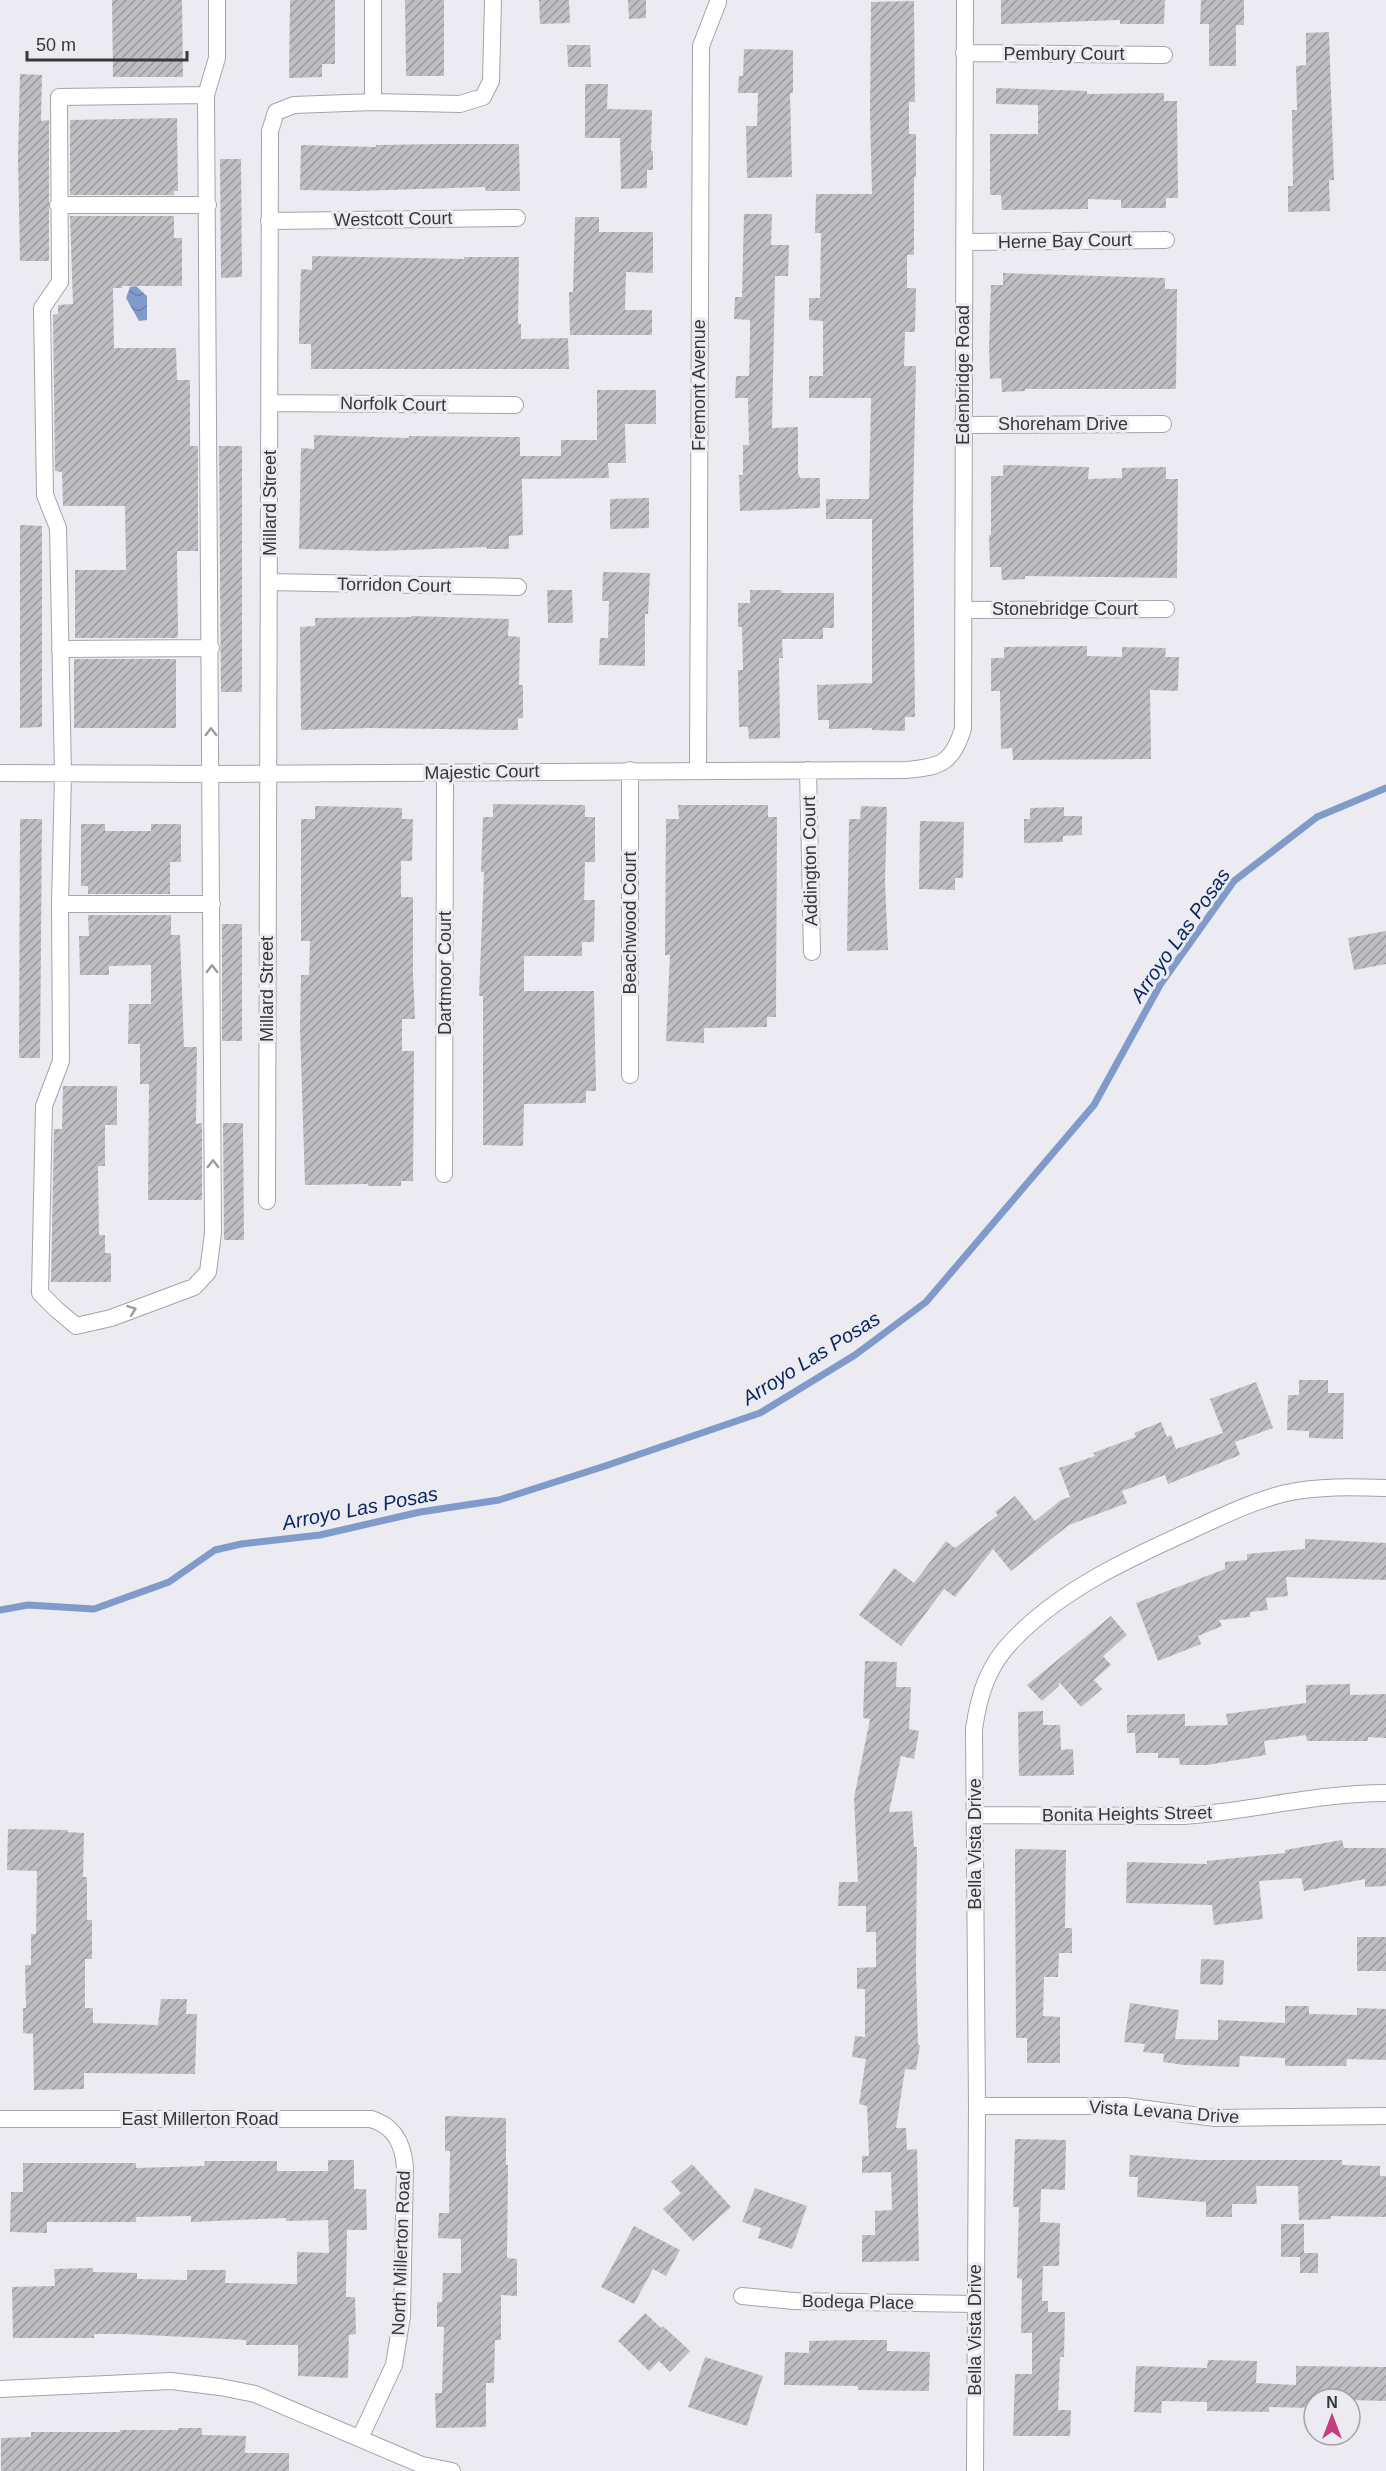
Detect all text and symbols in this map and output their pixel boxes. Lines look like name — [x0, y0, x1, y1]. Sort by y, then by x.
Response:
scale bar — [27, 24, 188, 62]
text: 50 m — [36, 35, 76, 55]
street label: Pembury Court — [1003, 44, 1125, 64]
street label: Westcott Court — [333, 208, 453, 230]
street label: Herne Bay Court — [998, 230, 1132, 252]
street label: Edenbridge Road — [953, 305, 973, 445]
street label: Fremont Avenue — [689, 319, 709, 451]
street label: Norfolk Court — [340, 393, 446, 415]
street label: Shoreham Drive — [998, 414, 1128, 434]
street label: Millard Street — [260, 450, 280, 556]
street label: Torridon Court — [337, 574, 451, 596]
street label: Stonebridge Court — [992, 599, 1138, 619]
one-way arrow — [205, 727, 217, 736]
street label: Majestic Court — [424, 761, 540, 783]
street label: Addington Court — [799, 796, 821, 926]
street label: Beachwood Court — [620, 851, 640, 995]
water label: Arroyo Las Posas — [1125, 864, 1234, 1007]
street label: Dartmoor Court — [435, 911, 455, 1035]
street label: Millard Street — [257, 936, 277, 1042]
one-way arrow — [206, 964, 218, 973]
one-way arrow — [207, 1159, 219, 1168]
one-way arrow — [127, 1304, 137, 1317]
water label: Arroyo Las Posas — [737, 1307, 884, 1410]
water label: Arroyo Las Posas — [279, 1482, 440, 1534]
street label: Bella Vista Drive — [965, 1778, 985, 1910]
street label: Bonita Heights Street — [1042, 1803, 1212, 1825]
street label: Vista Levana Drive — [1088, 2097, 1240, 2127]
street label: East Millerton Road — [121, 2109, 279, 2129]
street label: North Millerton Road — [388, 2170, 414, 2336]
street label: Bella Vista Drive — [965, 2264, 985, 2396]
street label: Bodega Place — [802, 2291, 914, 2313]
north arrow — [1302, 2387, 1362, 2447]
text: N — [1326, 2394, 1338, 2411]

